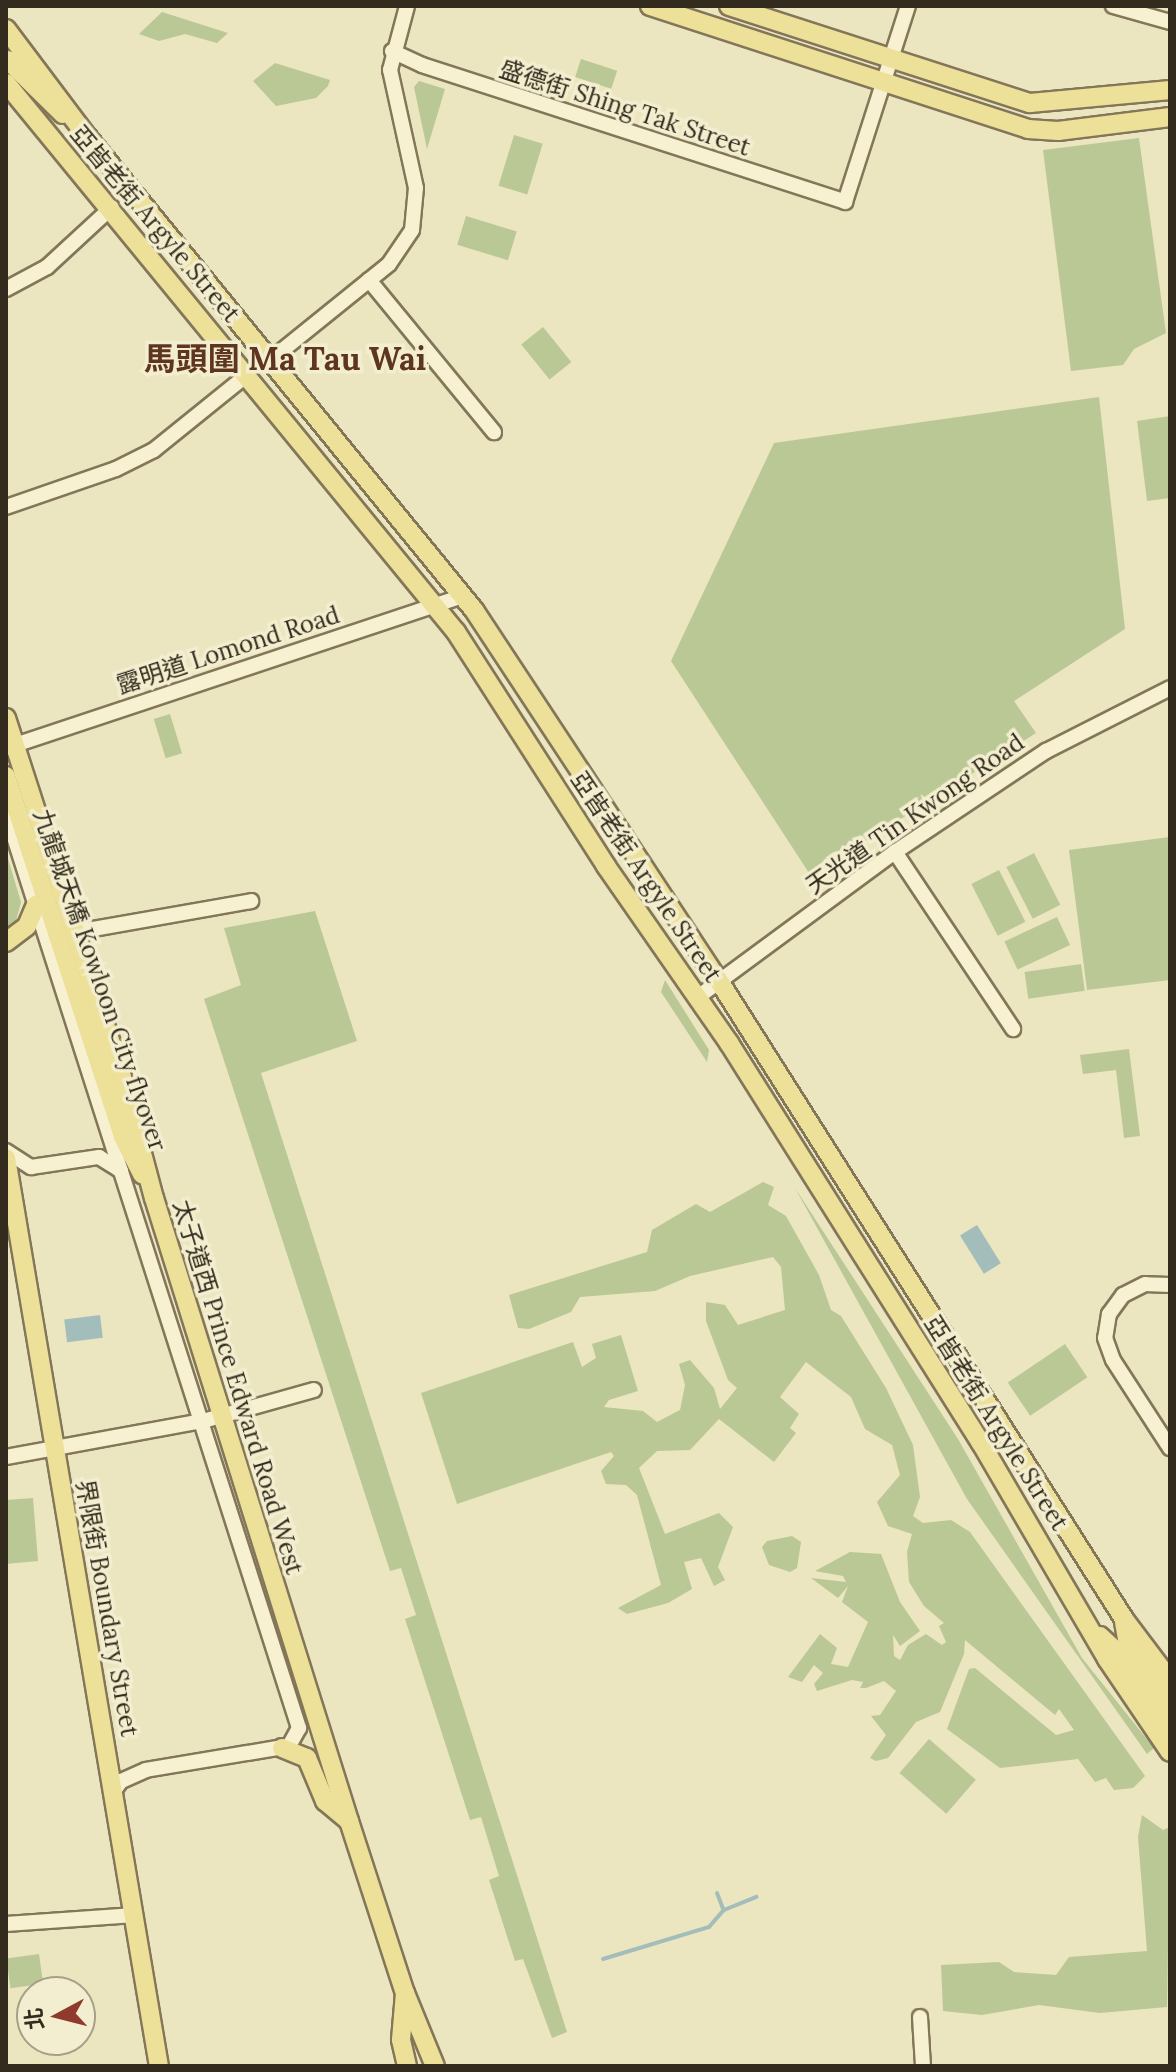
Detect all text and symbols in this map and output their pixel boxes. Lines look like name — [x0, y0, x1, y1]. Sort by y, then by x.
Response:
street label: 盛德街 Shing Tak Street — [496, 54, 754, 162]
street label: 亞皆老街 Argyle Street — [64, 120, 246, 328]
district label: 馬頭圍 Ma Tau Wai — [144, 340, 426, 378]
street label: 露明道 Lomond Road — [113, 600, 343, 700]
street label: 天光道 Tin Kwong Road — [801, 728, 1029, 900]
street label: 亞皆老街 Argyle Street — [565, 766, 727, 988]
street label: 九龍城天橋 Kowloon City flyover — [28, 805, 172, 1155]
street label: 太子道西 Prince Edward Road West — [167, 1196, 309, 1578]
street label: 亞皆老街 Argyle Street — [918, 1310, 1074, 1536]
street label: 界限街 Boundary Street — [70, 1477, 144, 1739]
north arrow — [16, 1976, 96, 2056]
text: 北 — [19, 2006, 49, 2031]

